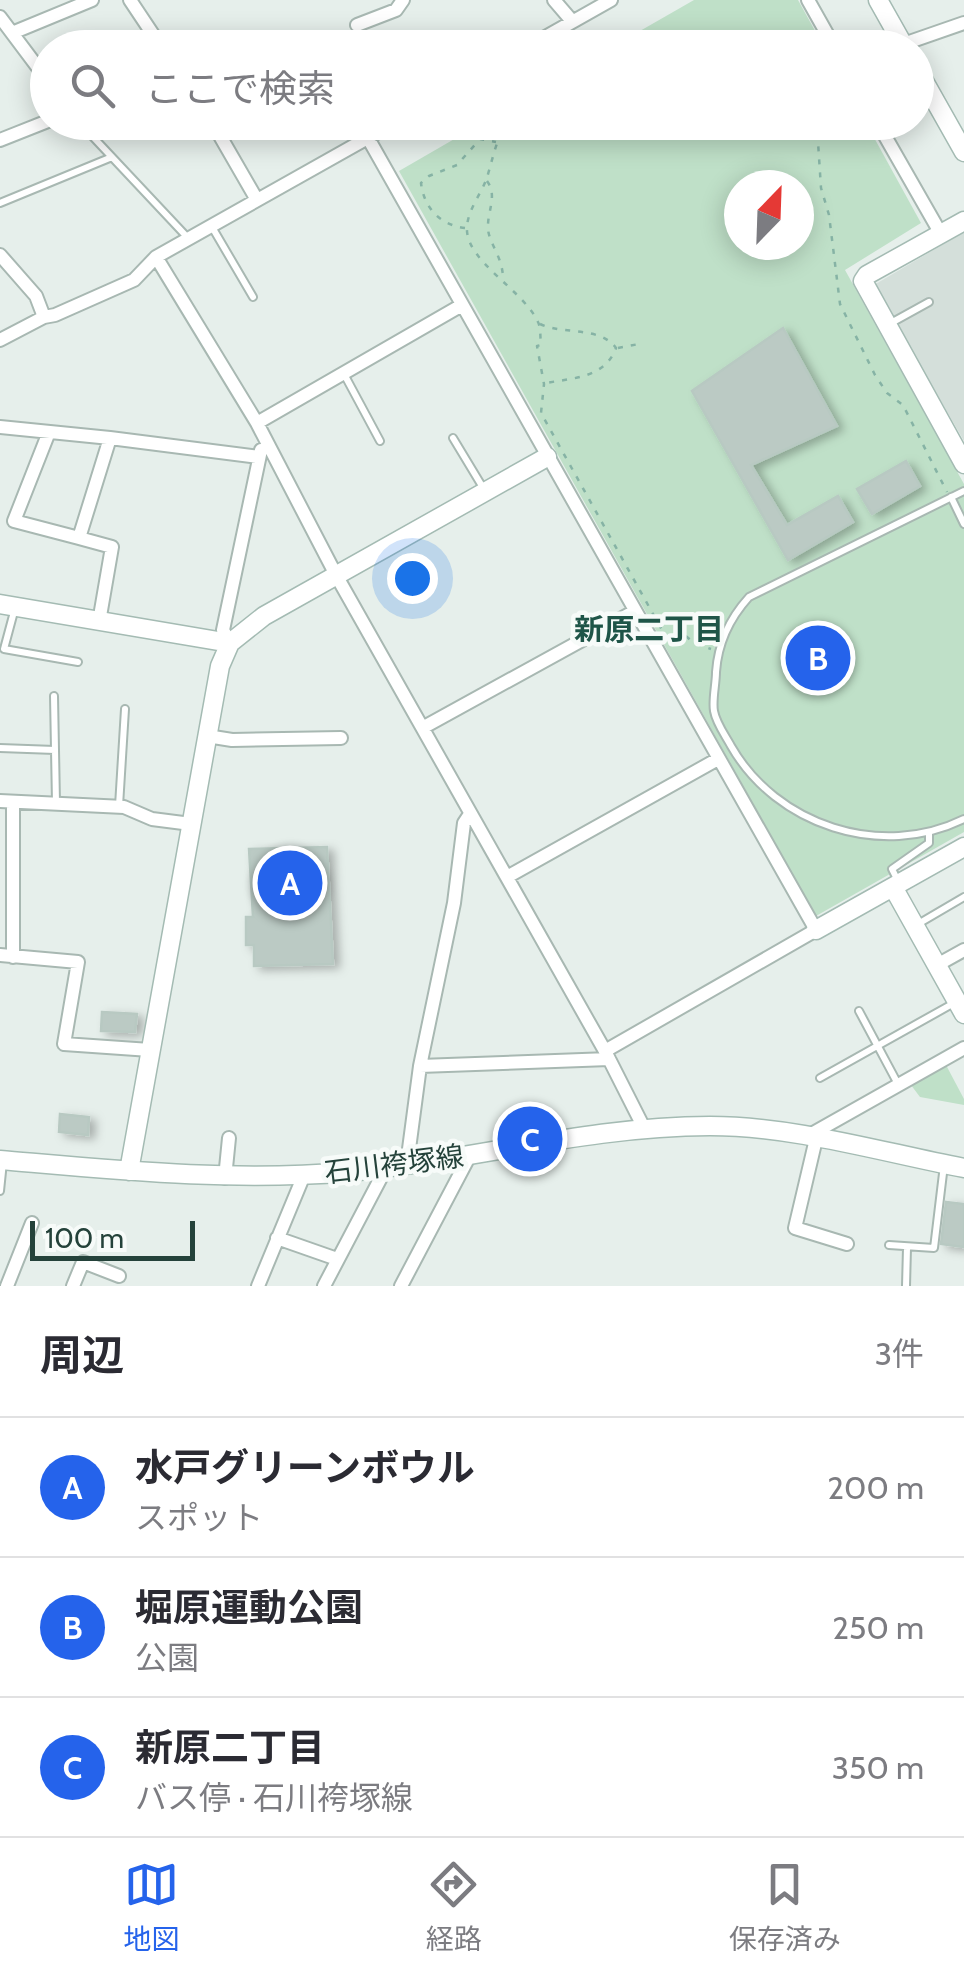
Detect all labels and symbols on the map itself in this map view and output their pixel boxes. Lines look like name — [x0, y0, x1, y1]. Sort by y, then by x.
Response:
north arrow — [724, 170, 814, 260]
your location — [387, 553, 438, 604]
district label: 新原二丁目 — [574, 611, 724, 648]
pin: B — [786, 620, 850, 696]
pin: A — [258, 846, 322, 920]
pin: C — [498, 1102, 562, 1176]
street label: 石川袴塚線 — [322, 1139, 466, 1189]
scale bar — [30, 1216, 195, 1260]

